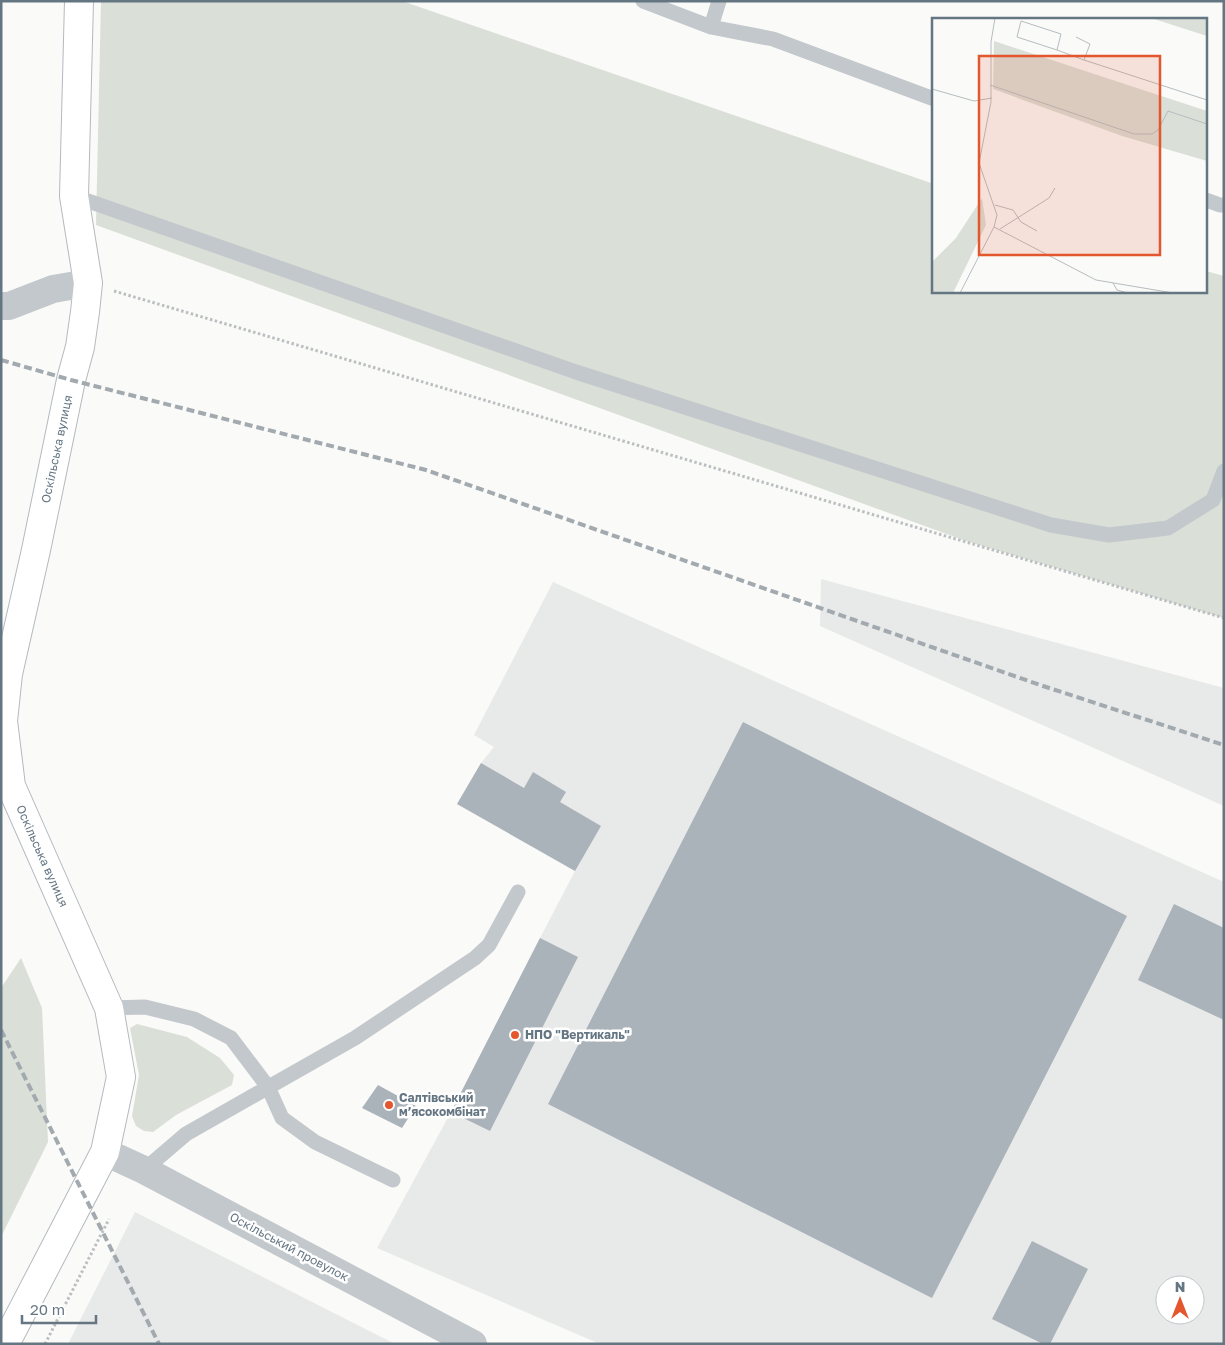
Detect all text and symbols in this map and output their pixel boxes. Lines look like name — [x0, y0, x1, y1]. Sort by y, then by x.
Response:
inset map — [932, 18, 1208, 292]
street label: Оскільська вулиця — [38, 393, 75, 504]
street label: Оскільська вулиця — [13, 802, 72, 909]
place label: НПО "Вертикаль" — [525, 1027, 630, 1042]
marker: НПО "Вертикаль" — [509, 1029, 521, 1041]
place label: Салтівський мʼясокомбінат — [399, 1090, 486, 1119]
marker: Салтівський мʼясокомбінат — [383, 1099, 395, 1111]
street label: Оскільський провулок — [227, 1209, 351, 1284]
north arrow — [1155, 1275, 1205, 1325]
text: N — [1175, 1278, 1185, 1295]
scale bar — [22, 1292, 96, 1324]
text: 20 m — [30, 1300, 65, 1318]

